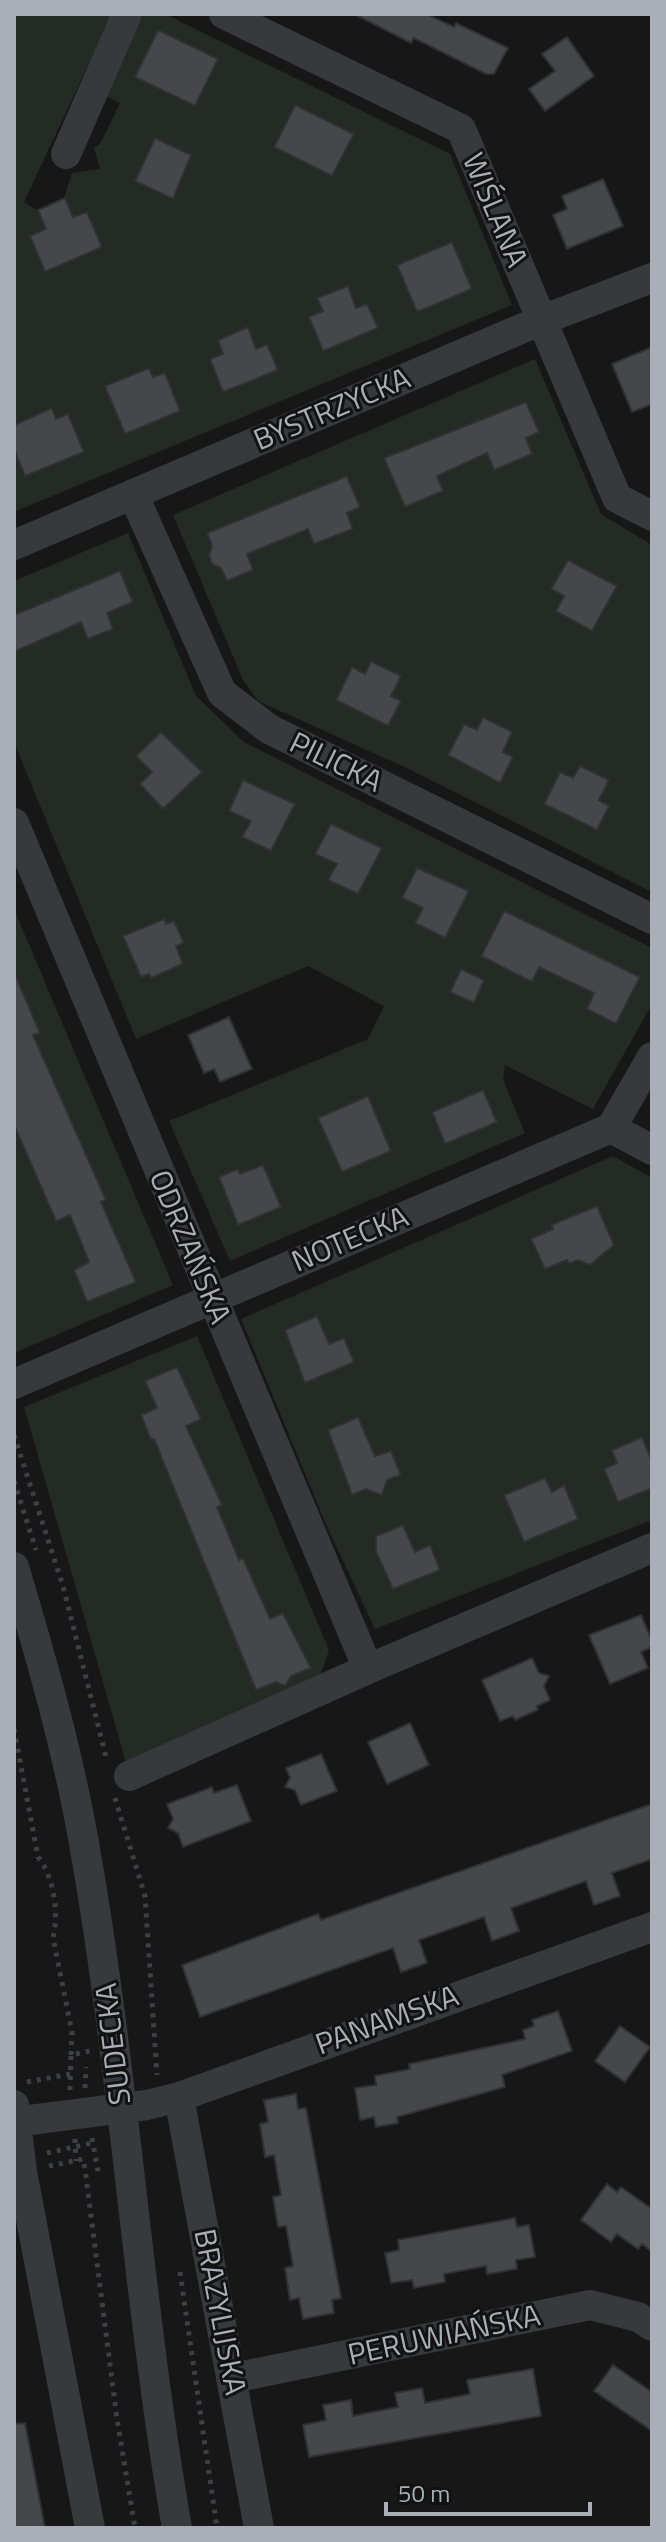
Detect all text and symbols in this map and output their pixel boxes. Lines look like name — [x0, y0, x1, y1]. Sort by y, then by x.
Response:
street label: WIŚLANA — [451, 145, 541, 274]
street label: BYSTRZYCKA — [246, 354, 417, 462]
street label: PILICKA — [282, 719, 391, 803]
street label: ODRZAŃSKA — [138, 1163, 244, 1331]
street label: NOTECKA — [284, 1193, 415, 1283]
street label: PANAMSKA — [309, 1972, 465, 2066]
street label: SUDECKA — [82, 1980, 142, 2108]
street label: BRAZYLIJSKA — [182, 2225, 260, 2399]
street label: PERUWIAŃSKA — [343, 2291, 544, 2377]
scale bar — [386, 2466, 590, 2516]
text: 50 m — [398, 2475, 450, 2511]

